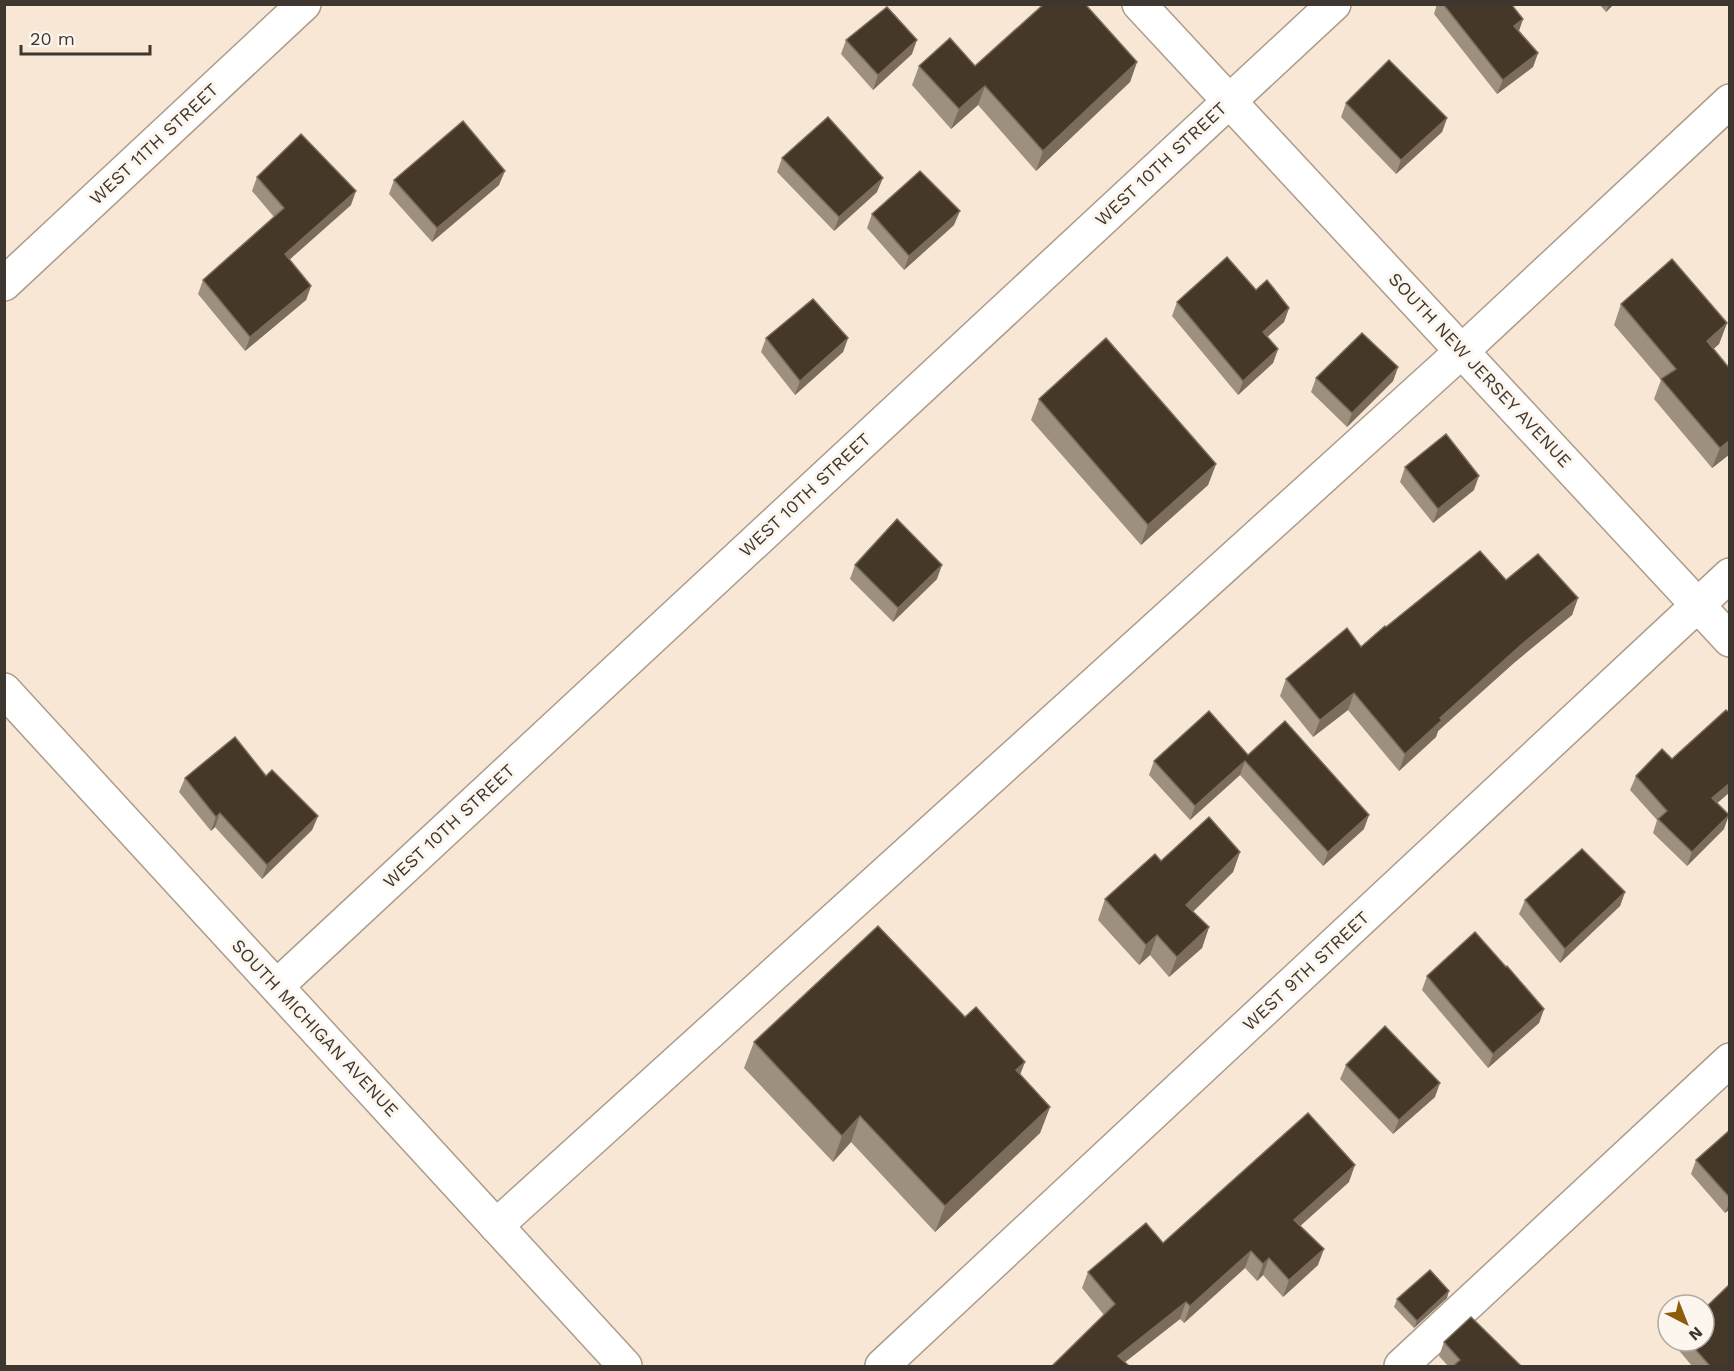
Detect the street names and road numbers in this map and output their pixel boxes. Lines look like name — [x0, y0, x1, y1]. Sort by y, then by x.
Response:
street label: WEST 11TH STREET — [85, 79, 222, 209]
street label: WEST 10TH STREET — [1091, 97, 1231, 230]
street label: SOUTH NEW JERSEY AVENUE — [1385, 268, 1576, 471]
street label: WEST 10TH STREET — [735, 428, 875, 561]
street label: WEST 10TH STREET — [379, 759, 519, 892]
street label: WEST 9TH STREET — [1238, 907, 1373, 1035]
street label: SOUTH MICHIGAN AVENUE — [228, 935, 403, 1121]

